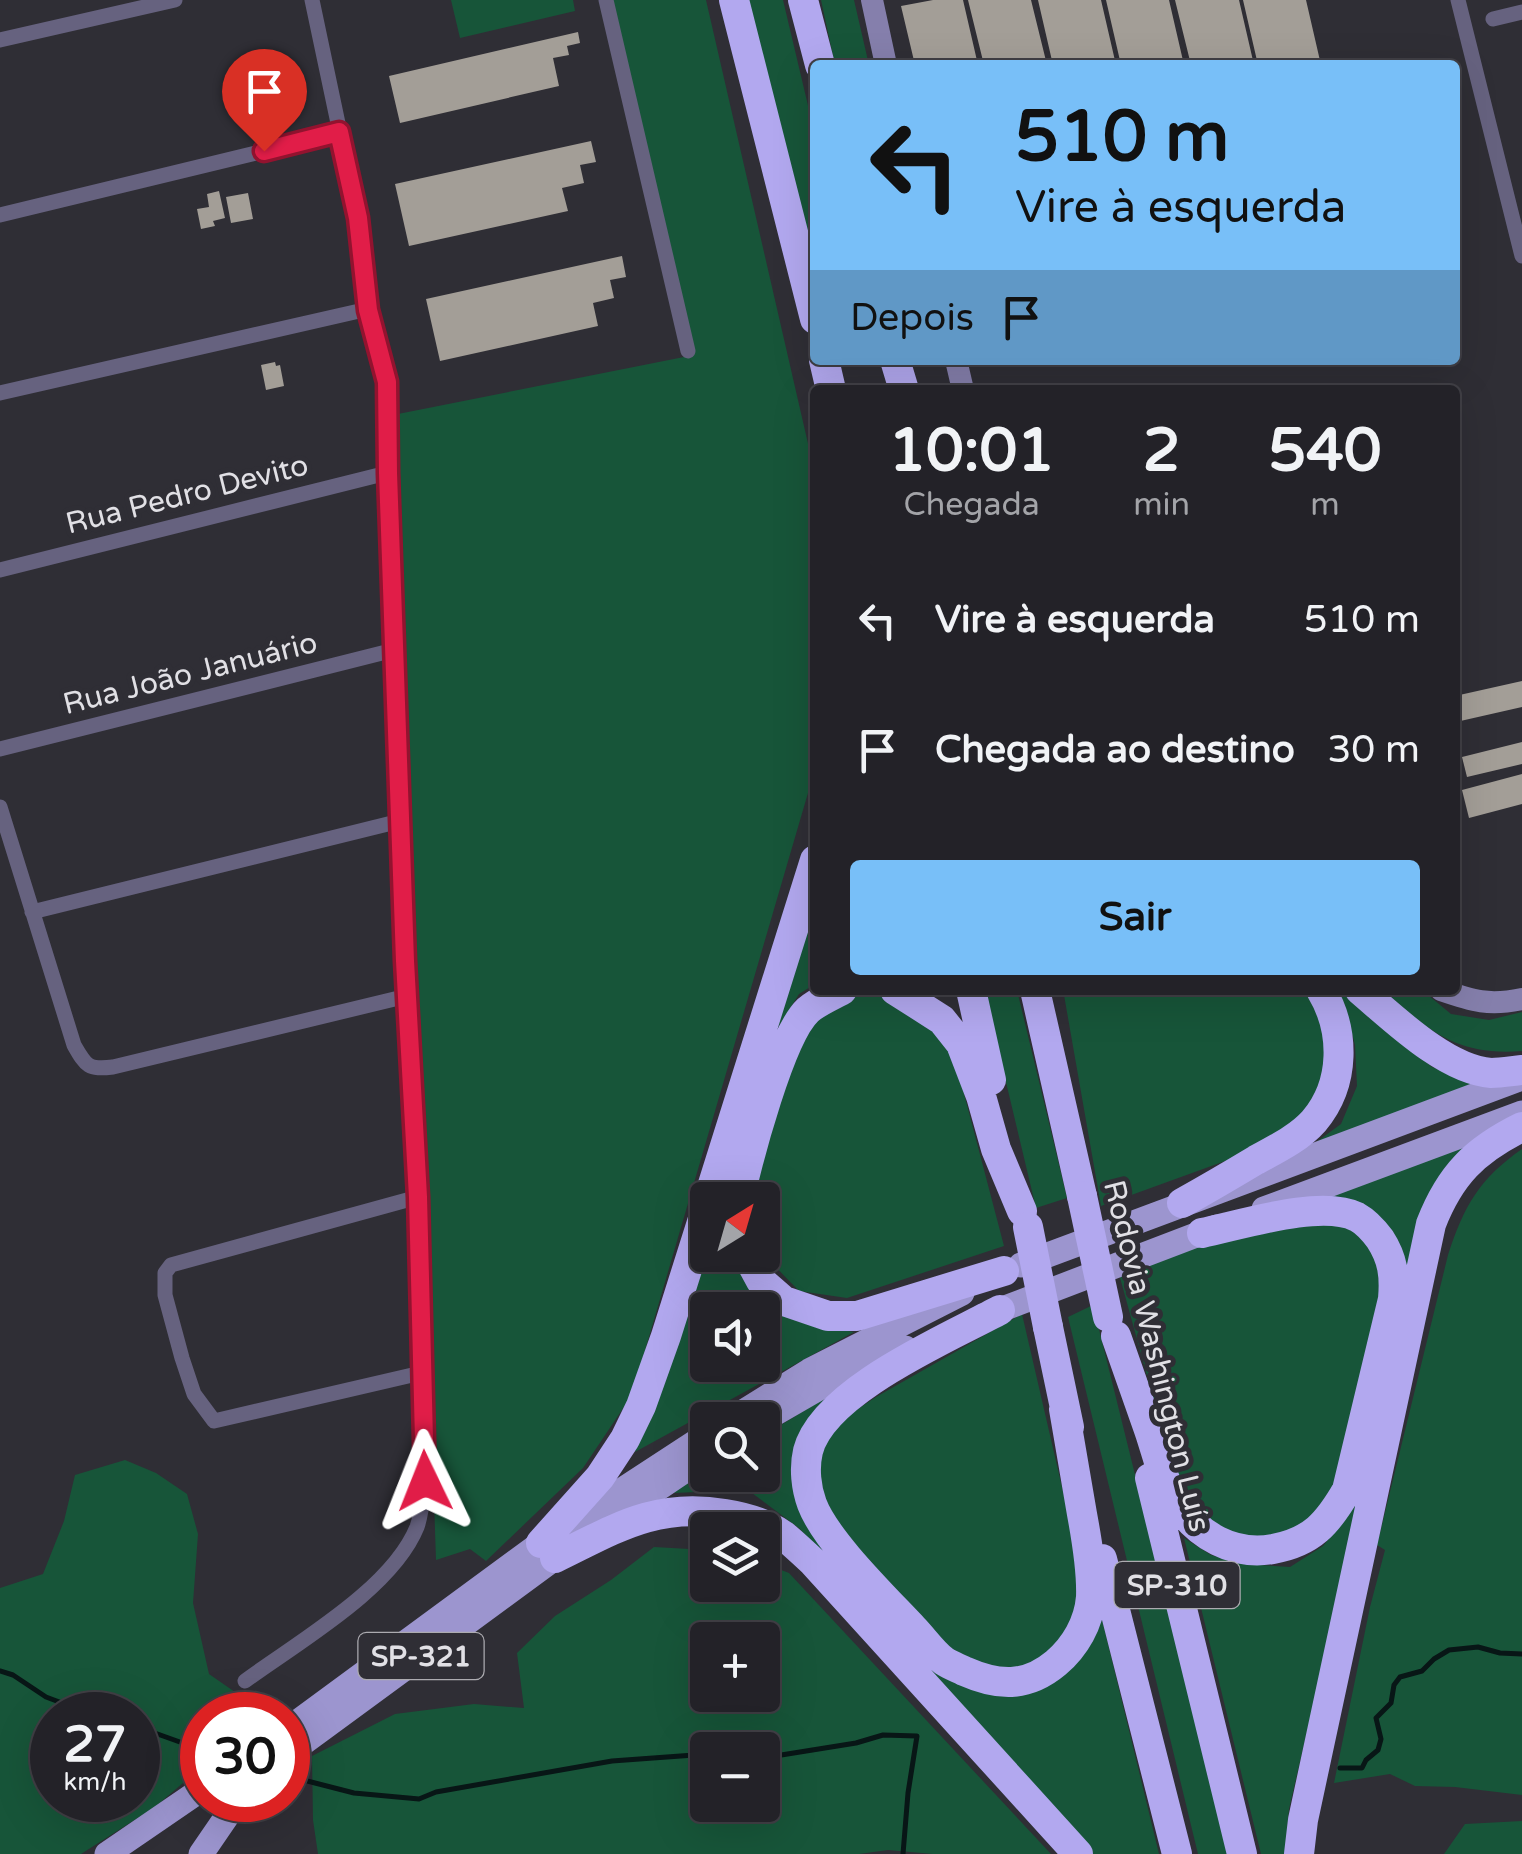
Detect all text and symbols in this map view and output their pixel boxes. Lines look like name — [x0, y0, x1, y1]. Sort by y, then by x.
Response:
pin — [222, 49, 307, 152]
icon: arrive — [237, 64, 292, 119]
text: 510 m — [1015, 96, 1229, 180]
icon: left — [850, 100, 980, 230]
text: Vire à esquerda — [1015, 181, 1346, 235]
icon: arrive — [994, 290, 1049, 345]
text: Depois — [850, 295, 974, 341]
text: 10:01 — [888, 415, 1055, 487]
text: 2 — [1143, 415, 1180, 487]
text: 540 — [1268, 415, 1382, 487]
street label: Rua Pedro Devito — [62, 446, 312, 543]
text: Chegada — [904, 486, 1040, 524]
text: min — [1133, 486, 1190, 524]
text: m — [1310, 486, 1340, 524]
icon: left — [850, 593, 905, 648]
text: Vire à esquerda — [935, 597, 1215, 643]
text: 510 m — [1304, 597, 1420, 643]
street label: Rua João Januário — [59, 624, 321, 723]
icon: arrive — [850, 723, 905, 778]
text: Chegada ao destino — [935, 727, 1295, 773]
text: 30 m — [1328, 727, 1420, 773]
button: Sair — [850, 860, 1420, 975]
street label: Rodovia Washington Luís — [1095, 1177, 1218, 1536]
north arrow — [690, 1182, 780, 1272]
map controls — [690, 1182, 780, 1822]
button: sound — [690, 1292, 780, 1382]
button: search — [690, 1402, 780, 1492]
position arrow — [373, 1429, 477, 1533]
button: layers — [690, 1512, 780, 1602]
road number: SP-310 — [1114, 1562, 1240, 1608]
button: + — [690, 1622, 780, 1712]
road number: SP-321 — [358, 1633, 484, 1679]
speed limit sign: 30 — [180, 1692, 310, 1822]
text: 27 — [64, 1715, 126, 1775]
button: − — [690, 1732, 780, 1822]
text: km/h — [64, 1767, 126, 1797]

